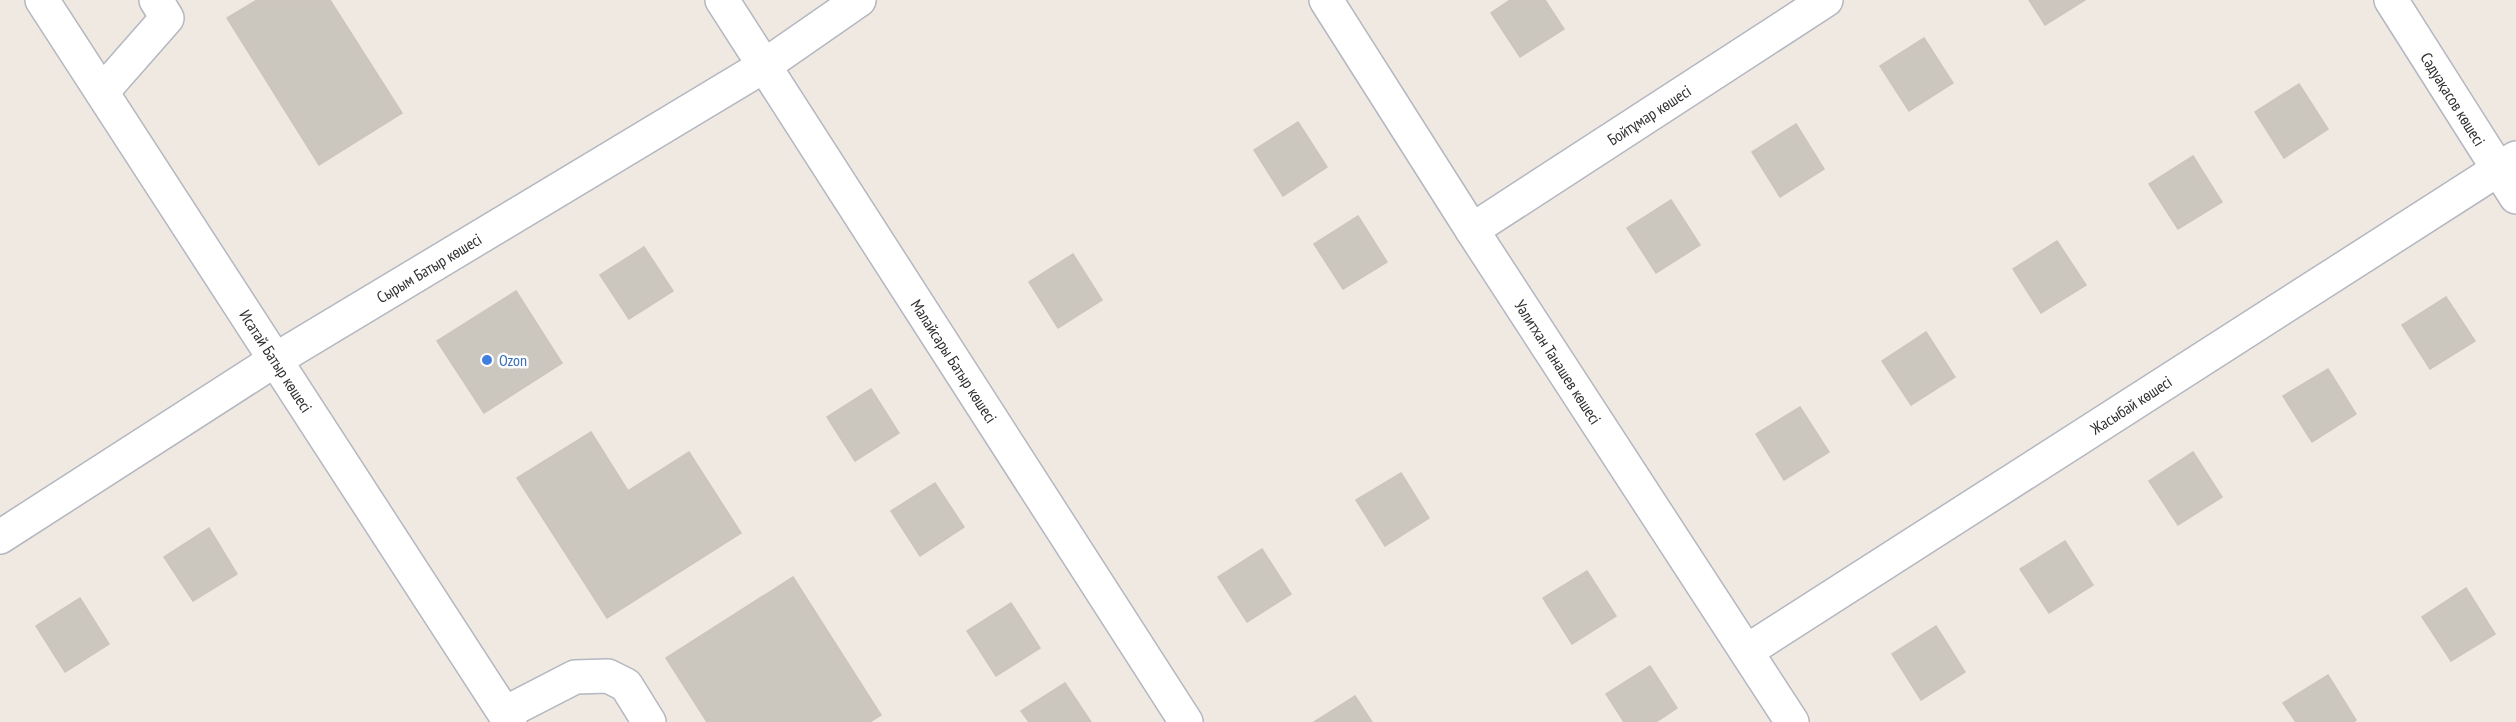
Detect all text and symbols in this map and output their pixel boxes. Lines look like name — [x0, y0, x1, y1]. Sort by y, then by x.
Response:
street label: Сәдуақасов көшесі — [2416, 49, 2490, 149]
street label: Бойтұмар көшесі — [1603, 81, 1695, 149]
street label: Сырым Батыр көшесі — [373, 229, 485, 307]
street label: Малайсары Батыр көшесі — [907, 295, 1001, 427]
street label: Уәлитхан Танашев көшесі — [1510, 296, 1606, 428]
street label: Исатай Батыр көшесі — [235, 306, 317, 416]
place label: Ozon — [499, 350, 527, 370]
marker: Ozon — [480, 353, 494, 367]
street label: Жасыбай көшесі — [2086, 371, 2175, 439]

